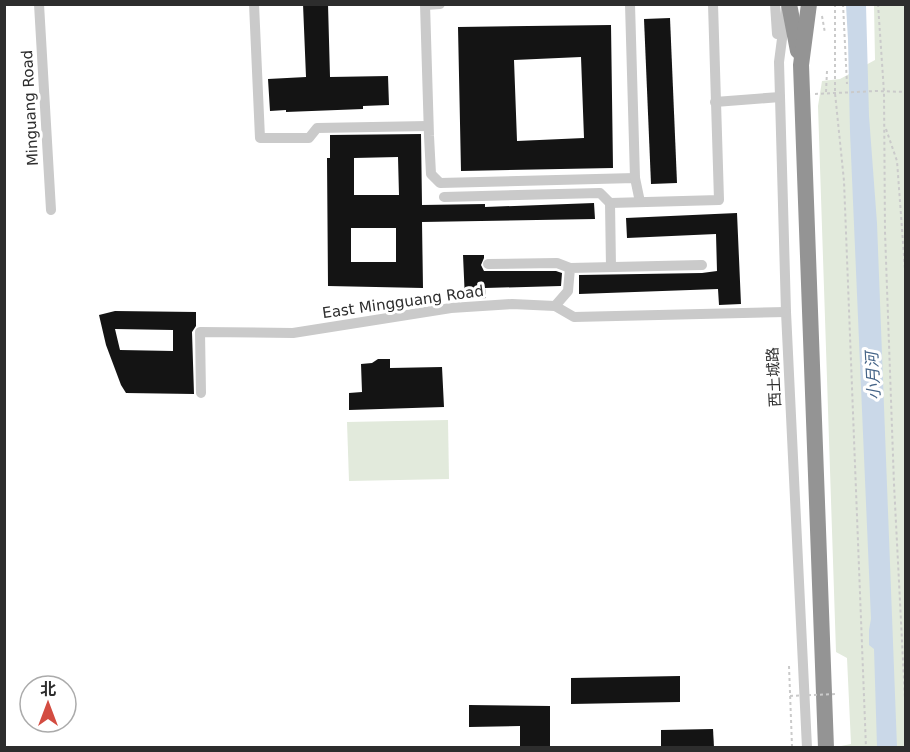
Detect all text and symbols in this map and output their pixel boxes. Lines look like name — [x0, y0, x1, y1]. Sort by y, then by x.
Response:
street label: Minguang Road — [18, 49, 42, 167]
street label: East Mingguang Road — [321, 282, 485, 322]
street label: 西土城路 — [763, 347, 785, 407]
water label: 小月河 — [862, 349, 884, 400]
north arrow — [18, 674, 78, 734]
text: 北 — [40, 680, 56, 699]

